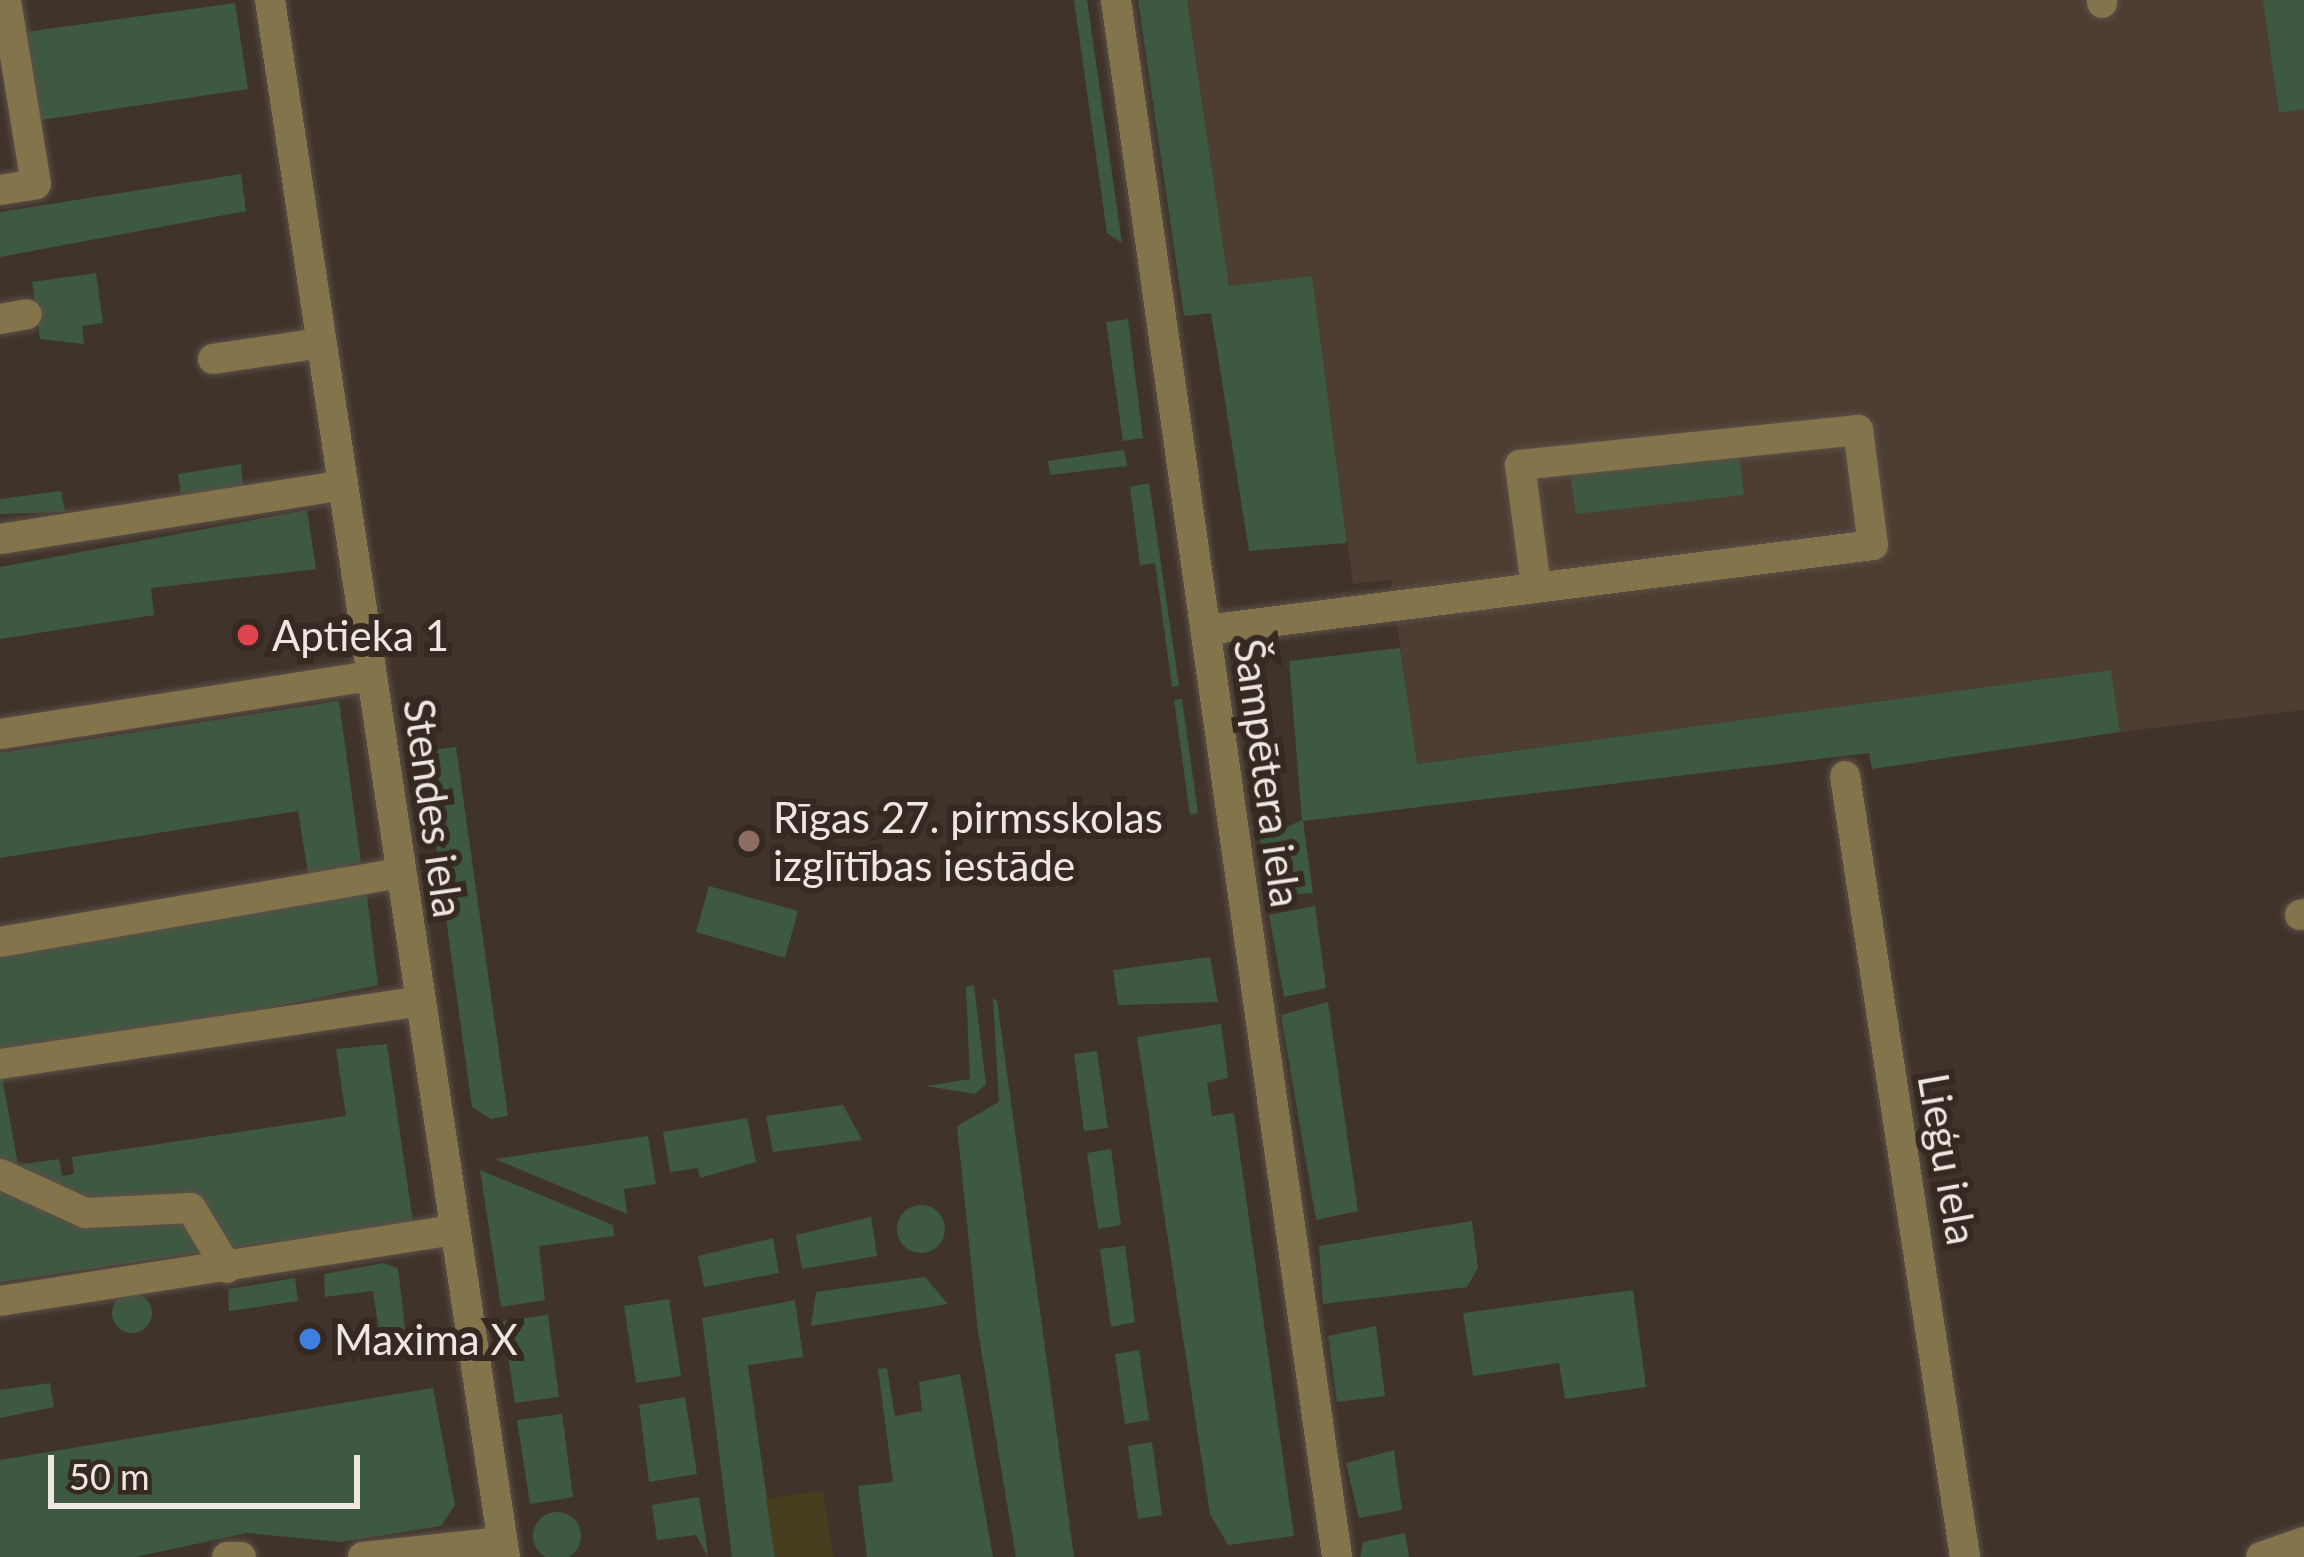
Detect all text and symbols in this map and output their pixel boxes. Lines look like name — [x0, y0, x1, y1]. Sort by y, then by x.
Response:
place label: Aptieka 1 — [272, 610, 449, 660]
marker: Aptieka 1 — [235, 622, 261, 648]
street label: Šampētera iela — [1224, 636, 1312, 910]
street label: Stendes iela — [394, 696, 474, 920]
place label: Rīgas 27. pirmsskolas izglītības iestāde — [773, 792, 1163, 890]
marker: Rīgas 27. pirmsskolas izglītības iestāde — [736, 828, 762, 854]
street label: Lieģu iela — [1908, 1070, 1988, 1248]
place label: Maxima X — [334, 1314, 518, 1364]
marker: Maxima X — [297, 1326, 323, 1352]
scale bar — [54, 1431, 366, 1505]
text: 50 m — [69, 1454, 150, 1498]

